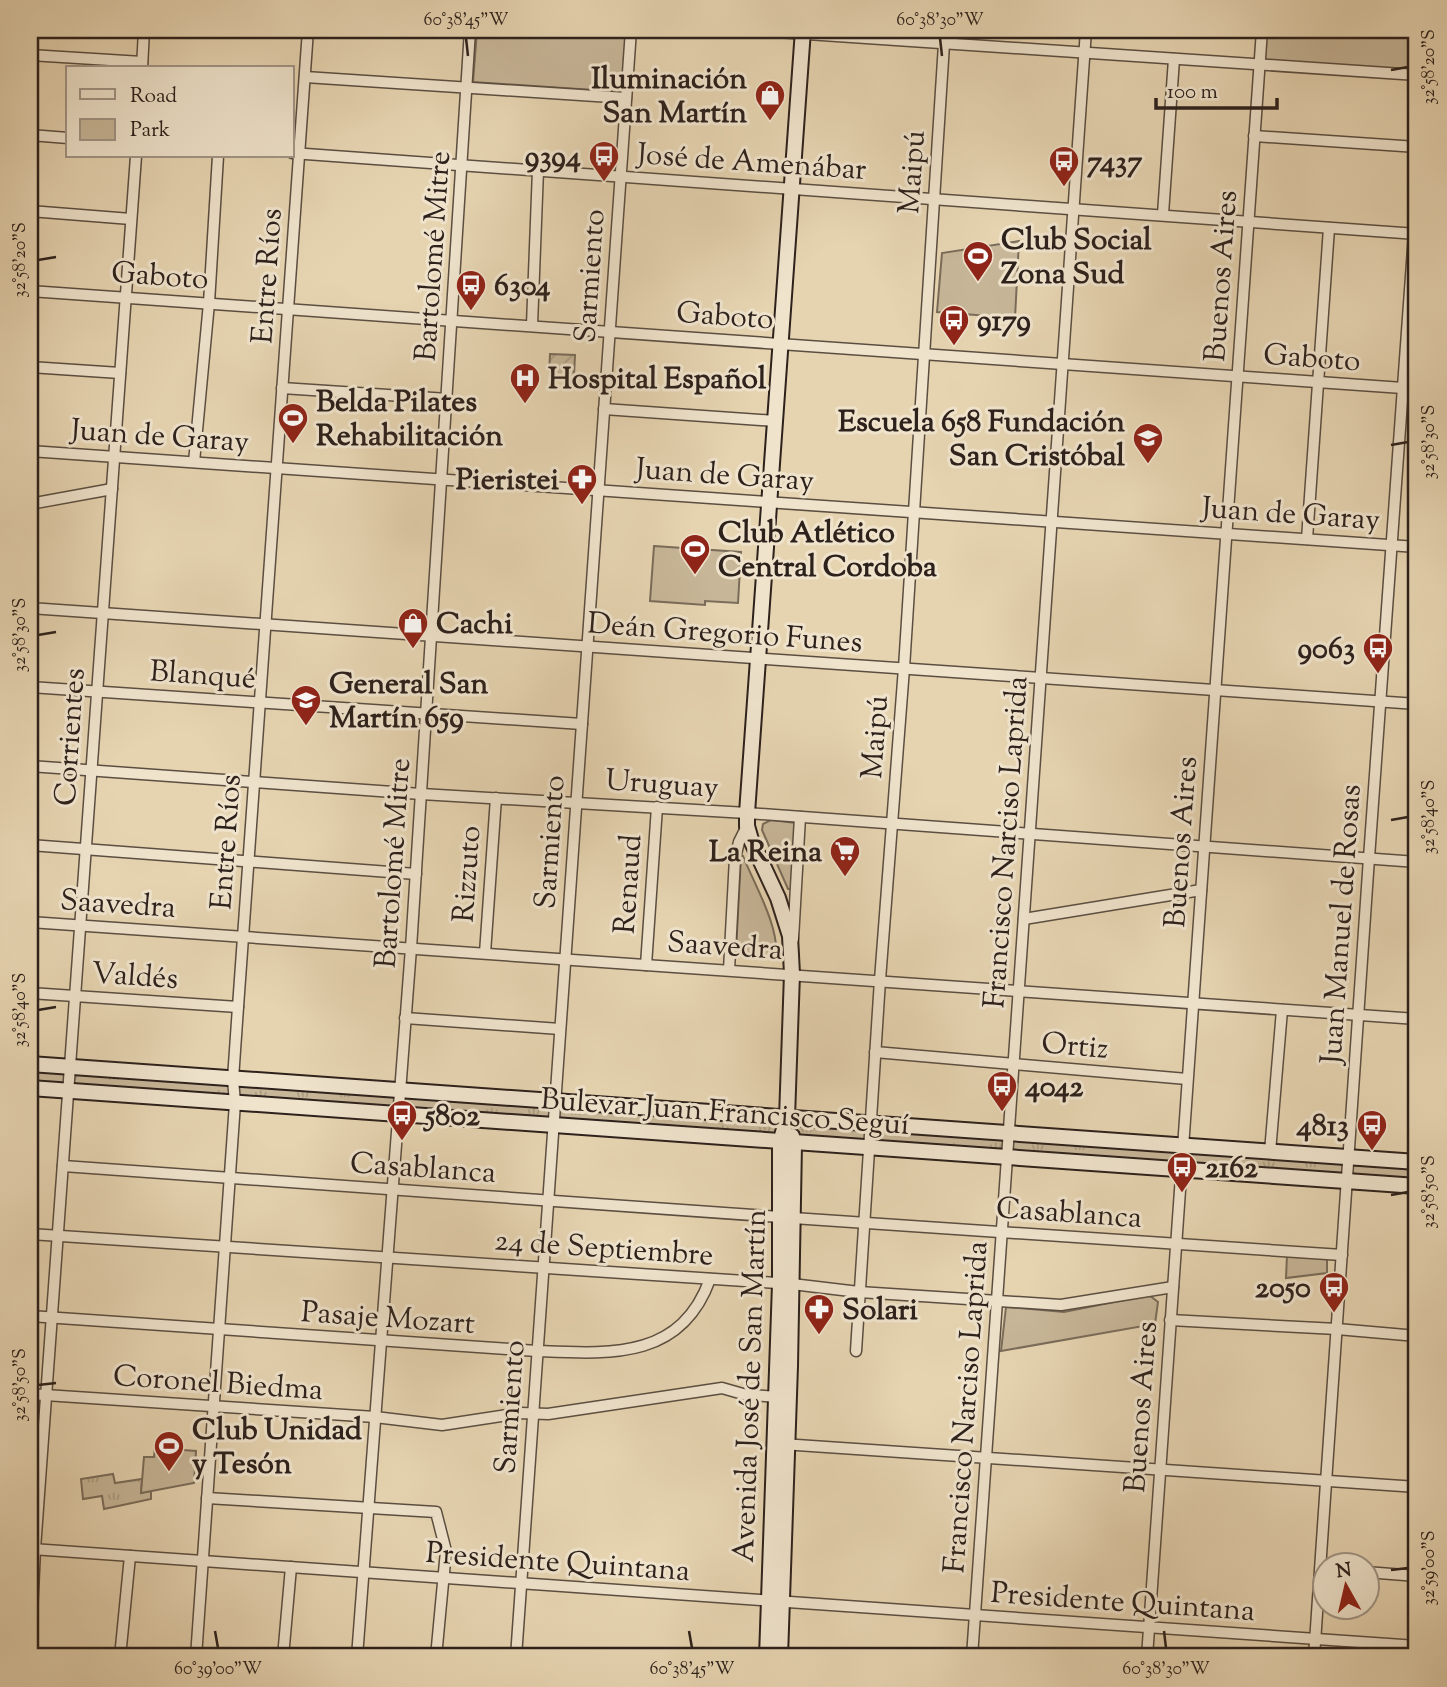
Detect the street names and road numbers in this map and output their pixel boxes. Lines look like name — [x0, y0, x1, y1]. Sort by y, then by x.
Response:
street label: Maipú — [889, 129, 938, 215]
street label: José de Amenábar — [634, 134, 868, 193]
street label: Bartolomé Mitre — [406, 149, 463, 363]
street label: Buenos Aires — [1195, 189, 1250, 363]
street label: Entre Ríos — [242, 207, 295, 345]
street label: Sarmiento — [565, 208, 618, 344]
street label: Gaboto — [110, 253, 210, 302]
street label: Gaboto — [675, 293, 775, 342]
street label: Gaboto — [1262, 335, 1362, 384]
street label: Juan de Garay — [67, 410, 250, 465]
street label: Juan de Garay — [632, 449, 815, 504]
street label: Juan de Garay — [1198, 488, 1381, 543]
street label: Deán Gregorio Funes — [586, 603, 864, 666]
street label: Blanqué — [148, 651, 257, 702]
street label: Corrientes — [45, 667, 98, 808]
street label: Francisco Narciso Laprida — [974, 675, 1041, 1010]
street label: Maipú — [852, 694, 901, 780]
street label: Buenos Aires — [1155, 755, 1210, 929]
street label: Bartolomé Mitre — [366, 756, 423, 970]
street label: Uruguay — [604, 760, 720, 811]
street label: Entre Ríos — [201, 773, 254, 911]
street label: Sarmiento — [525, 774, 578, 910]
street label: Juan Manuel de Rosas — [1311, 783, 1374, 1067]
street label: Rizzuto — [444, 824, 493, 924]
street label: Renaud — [605, 833, 654, 936]
street label: Saavedra — [59, 880, 177, 931]
street label: Saavedra — [666, 922, 784, 973]
street label: Valdés — [90, 953, 180, 1002]
street label: Ortiz — [1040, 1023, 1110, 1072]
street label: Bulevar Juan Francisco Seguí — [539, 1079, 911, 1148]
street label: Casablanca — [348, 1143, 497, 1196]
street label: Casablanca — [994, 1188, 1143, 1241]
street label: Avenida José de San Martín — [724, 1208, 779, 1564]
street label: 24 de Septiembre — [493, 1220, 715, 1279]
street label: Francisco Narciso Laprida — [934, 1240, 1001, 1575]
street label: Pasaje Mozart — [299, 1292, 476, 1347]
street label: Buenos Aires — [1115, 1320, 1170, 1494]
street label: Sarmiento — [485, 1339, 538, 1475]
street label: Coronel Biedma — [111, 1356, 324, 1413]
street label: Presidente Quintana — [424, 1533, 691, 1594]
street label: Presidente Quintana — [989, 1573, 1256, 1634]

